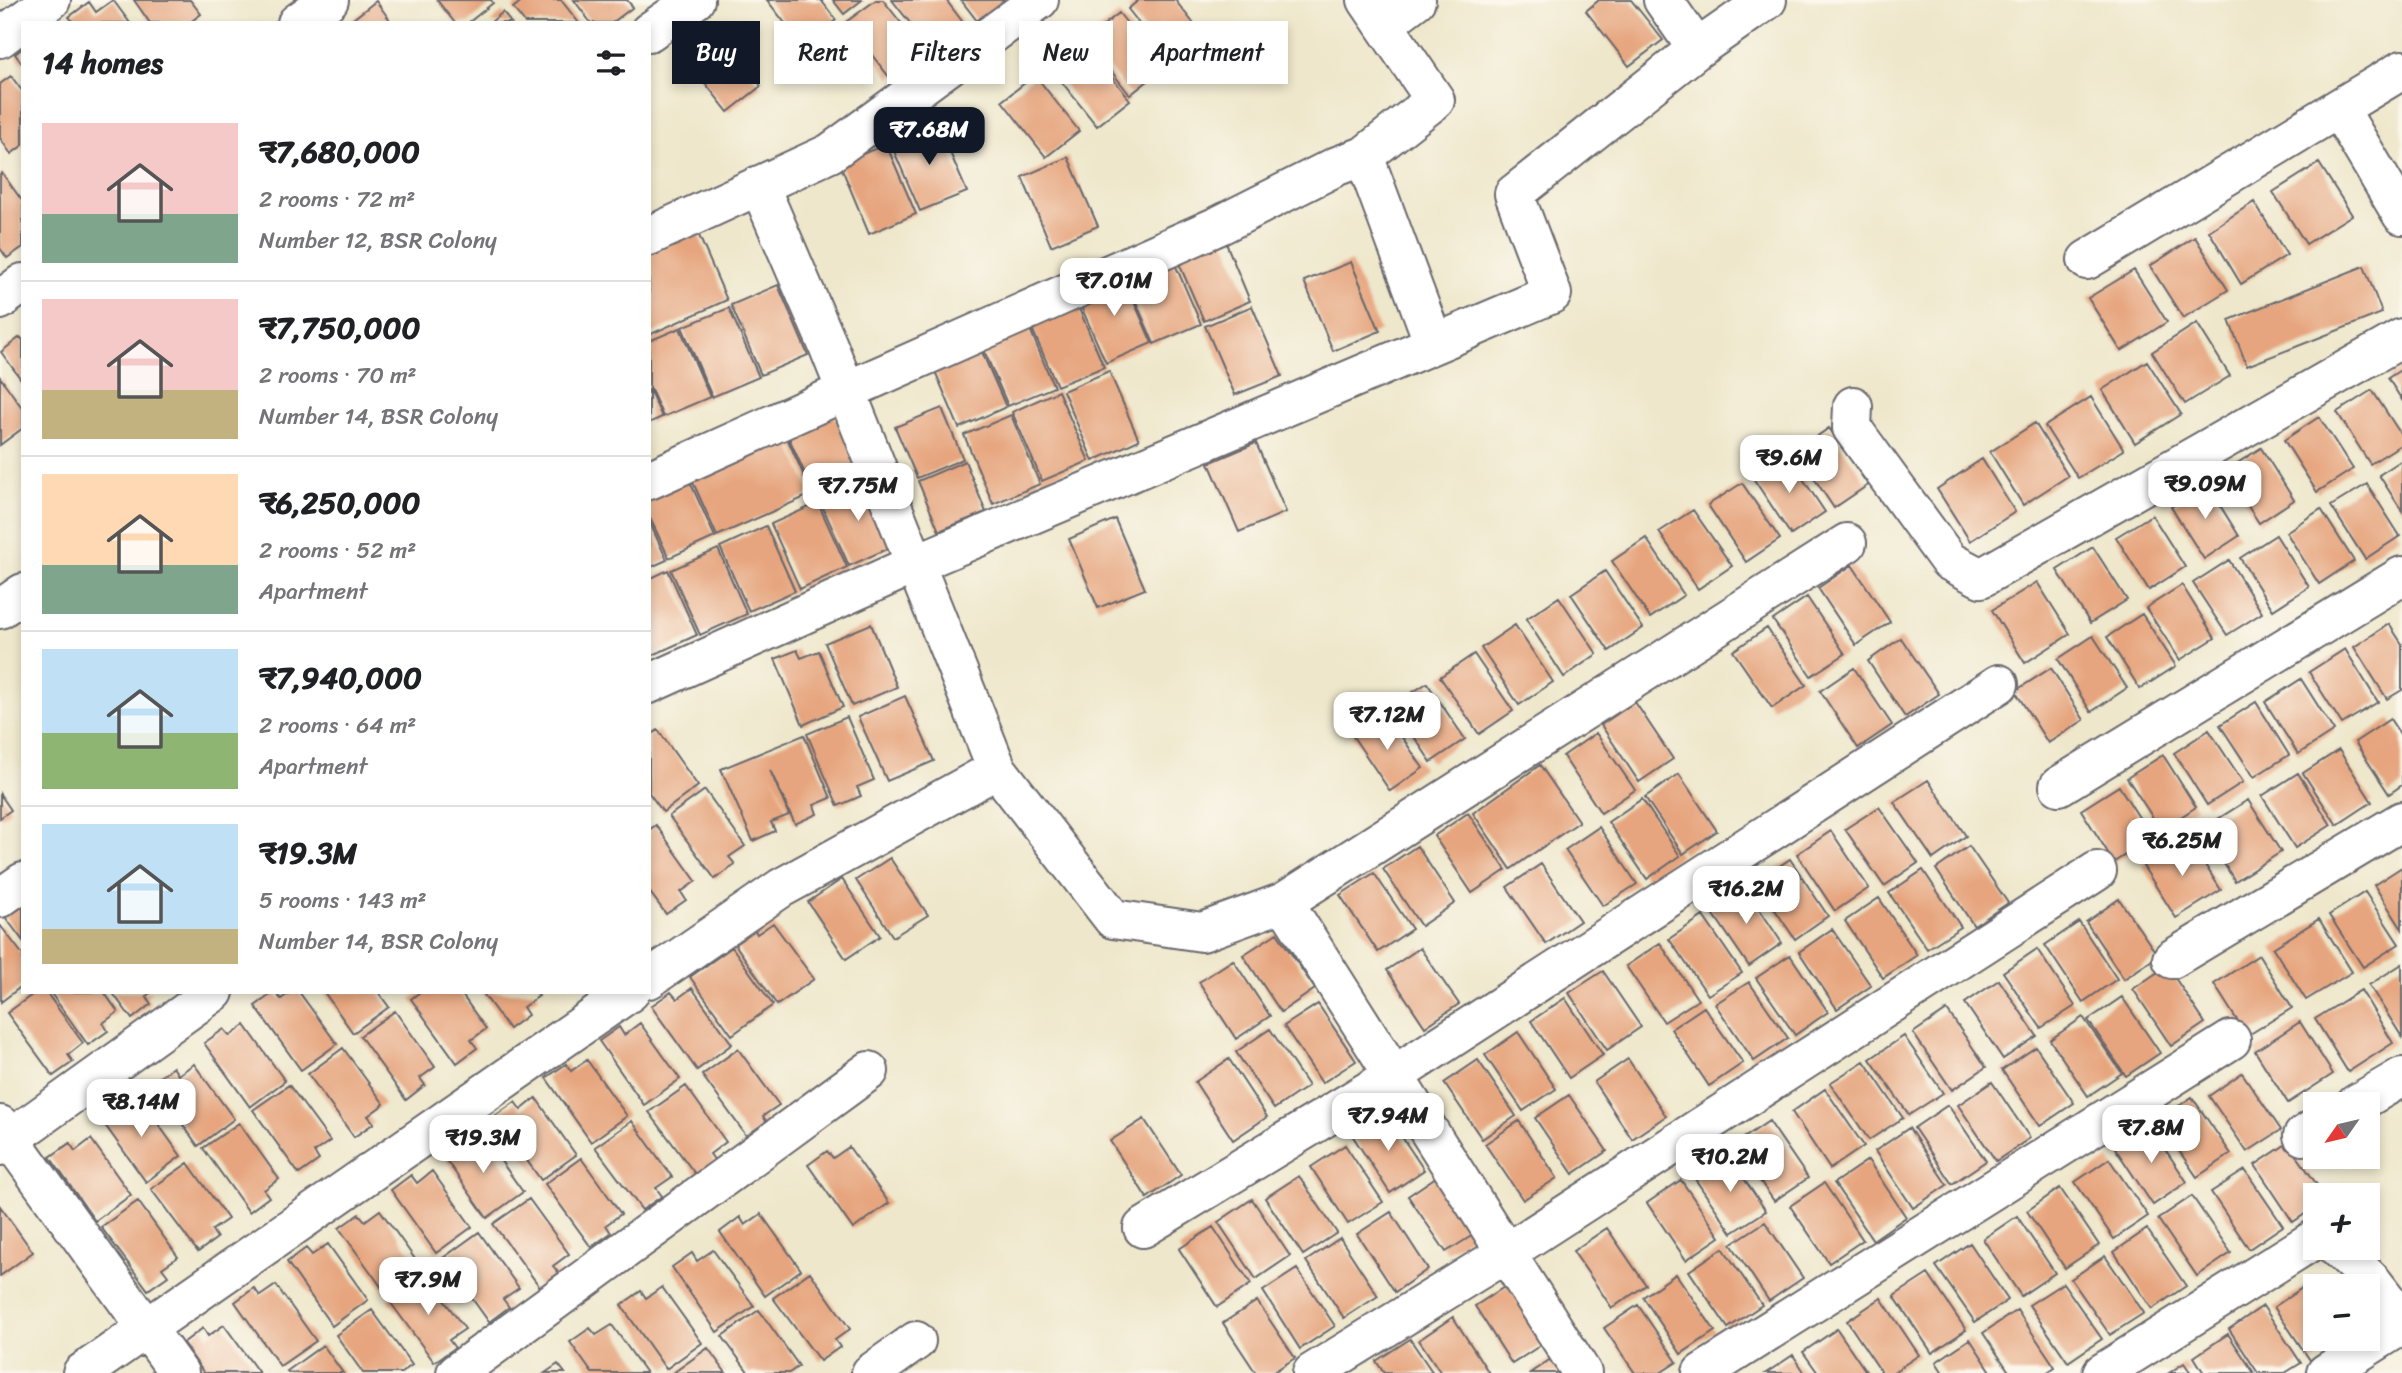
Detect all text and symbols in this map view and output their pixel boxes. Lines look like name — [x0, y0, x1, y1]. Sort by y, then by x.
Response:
chip: Buy — [672, 21, 760, 84]
chip: Rent — [774, 21, 873, 84]
chip: Filters — [887, 21, 1005, 84]
chip: New — [1019, 21, 1113, 84]
chip: Apartment — [1127, 21, 1288, 84]
text: 14 homes — [42, 36, 163, 90]
icon: filters — [592, 44, 630, 82]
pin: ₹7.68M — [872, 108, 986, 167]
text: ₹7.68M — [890, 109, 968, 150]
text: ₹7,680,000 — [259, 125, 420, 179]
icon: home — [98, 151, 182, 235]
text: 2 rooms · 72 m² — [259, 179, 415, 220]
text: Number 12, BSR Colony — [259, 220, 497, 261]
pin: ₹7.01M — [1057, 258, 1171, 318]
text: ₹7.01M — [1076, 260, 1152, 301]
text: ₹7,750,000 — [259, 301, 420, 355]
icon: home — [98, 327, 182, 411]
text: 2 rooms · 70 m² — [259, 355, 417, 396]
text: Number 14, BSR Colony — [259, 396, 498, 437]
pin: ₹9.6M — [1740, 435, 1838, 495]
text: ₹9.6M — [1756, 437, 1822, 478]
pin: ₹9.09M — [2148, 462, 2262, 521]
pin: ₹7.75M — [801, 463, 915, 523]
text: ₹9.09M — [2164, 463, 2246, 504]
text: ₹7.75M — [819, 465, 897, 506]
text: ₹6,250,000 — [259, 476, 420, 530]
icon: home — [98, 502, 182, 586]
text: 2 rooms · 52 m² — [259, 530, 416, 571]
text: Apartment — [259, 571, 368, 612]
text: ₹7,940,000 — [259, 651, 422, 705]
icon: home — [98, 677, 182, 761]
pin: ₹7.12M — [1330, 692, 1444, 752]
text: ₹7.12M — [1350, 694, 1424, 735]
text: 2 rooms · 64 m² — [259, 705, 416, 746]
text: Apartment — [259, 746, 368, 787]
pin: ₹6.25M — [2125, 818, 2239, 878]
text: ₹6.25M — [2143, 820, 2221, 861]
text: ₹19.3M — [259, 826, 357, 880]
icon: home — [98, 852, 182, 936]
pin: ₹16.2M — [1689, 866, 1803, 926]
text: ₹16.2M — [1709, 868, 1783, 909]
text: 5 rooms · 143 m² — [259, 880, 427, 921]
text: Number 14, BSR Colony — [259, 921, 498, 962]
pin: ₹8.14M — [84, 1080, 198, 1139]
text: ₹8.14M — [103, 1081, 179, 1122]
north arrow — [2303, 1092, 2380, 1169]
map controls — [2303, 1092, 2380, 1351]
pin: ₹7.94M — [1331, 1094, 1445, 1153]
text: ₹7.94M — [1348, 1095, 1428, 1136]
pin: ₹7.8M — [2102, 1106, 2200, 1165]
text: ₹7.8M — [2118, 1107, 2184, 1148]
pin: ₹19.3M — [426, 1116, 540, 1175]
text: ₹19.3M — [445, 1117, 521, 1158]
pin: ₹10.2M — [1673, 1134, 1787, 1194]
text: ₹10.2M — [1692, 1136, 1768, 1177]
button: + — [2303, 1183, 2380, 1260]
pin: ₹7.9M — [379, 1258, 477, 1317]
text: ₹7.9M — [395, 1259, 461, 1300]
button: − — [2303, 1274, 2380, 1351]

